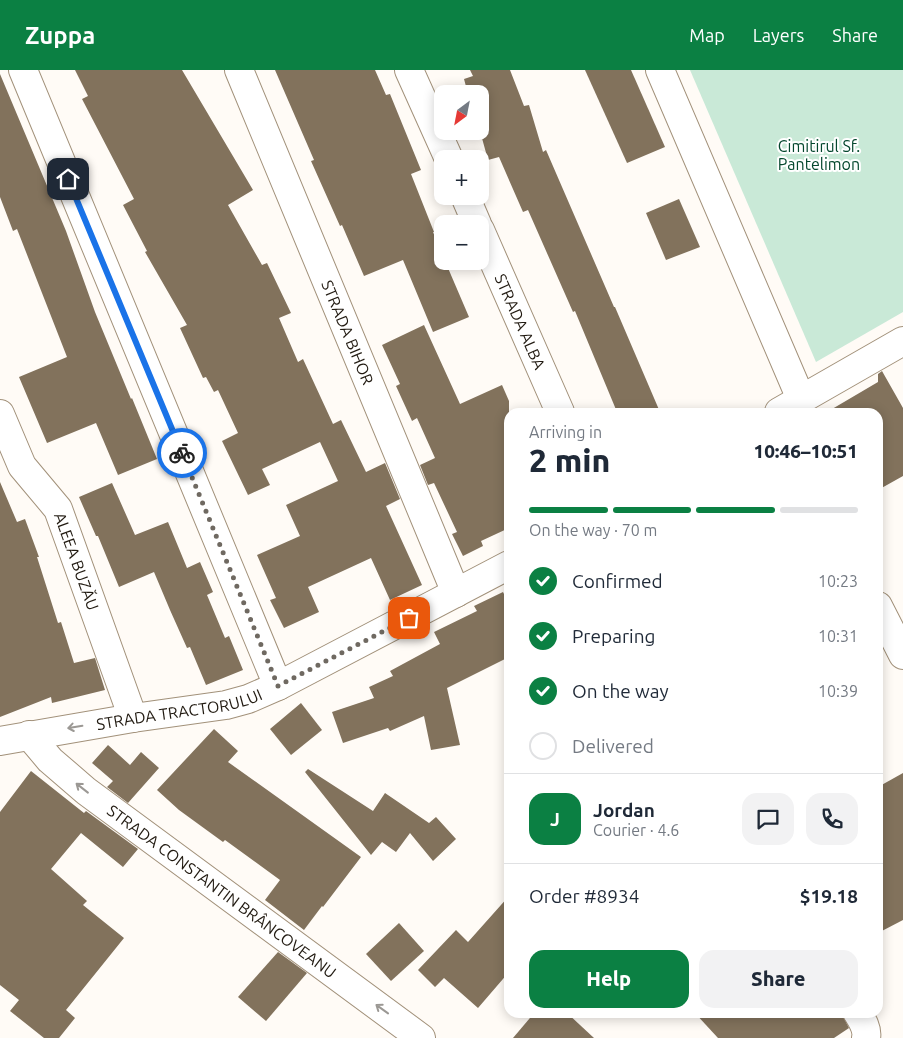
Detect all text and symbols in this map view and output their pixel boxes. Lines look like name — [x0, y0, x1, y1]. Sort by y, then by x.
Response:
text: Zuppa — [25, 22, 95, 49]
text: Map — [689, 25, 725, 45]
text: Layers — [753, 25, 804, 45]
text: Share — [832, 25, 878, 45]
north arrow — [434, 85, 489, 140]
map controls — [434, 85, 489, 270]
park label: Cimitirul Sf. Pantelimon — [778, 137, 860, 173]
button: + — [434, 150, 489, 205]
pin — [47, 158, 89, 200]
icon: home — [54, 165, 82, 193]
button: − — [434, 215, 489, 270]
street label: STRADA ALBA — [491, 271, 549, 373]
street label: STRADA BIHOR — [318, 278, 377, 387]
text: Arriving in — [529, 423, 602, 441]
courier — [157, 428, 207, 478]
icon: bike — [168, 439, 196, 467]
text: 10:46–10:51 — [753, 440, 858, 462]
text: 2 min — [529, 442, 610, 478]
street label: ALEEA BUZĂU — [51, 510, 103, 613]
text: On the way · 70 m — [529, 521, 657, 539]
icon: check — [529, 567, 557, 595]
text: Confirmed — [572, 570, 663, 592]
text: 10:23 — [818, 572, 858, 590]
pin — [388, 597, 430, 639]
icon: bag — [395, 604, 423, 632]
icon: check — [529, 622, 557, 650]
text: Preparing — [572, 625, 656, 647]
text: 10:31 — [818, 627, 858, 645]
icon: check — [529, 677, 557, 705]
text: On the way — [572, 680, 669, 702]
text: 10:39 — [818, 682, 858, 700]
street label: STRADA TRACTORULUI — [95, 685, 265, 733]
one-way arrow — [67, 722, 83, 732]
text: Delivered — [572, 735, 654, 757]
one-way arrow — [76, 783, 89, 794]
button: chat — [742, 793, 794, 845]
button: phone — [806, 793, 858, 845]
text: Jordan — [593, 799, 655, 821]
street label: STRADA CONSTANTIN BRÂNCOVEANU — [104, 801, 340, 981]
text: J — [550, 808, 560, 830]
text: Courier · 4.6 — [593, 821, 679, 839]
text: Order #8934 — [529, 885, 639, 907]
text: $19.18 — [800, 885, 858, 907]
button: Help — [529, 950, 689, 1008]
button: Share — [699, 950, 858, 1008]
one-way arrow — [375, 1004, 389, 1014]

